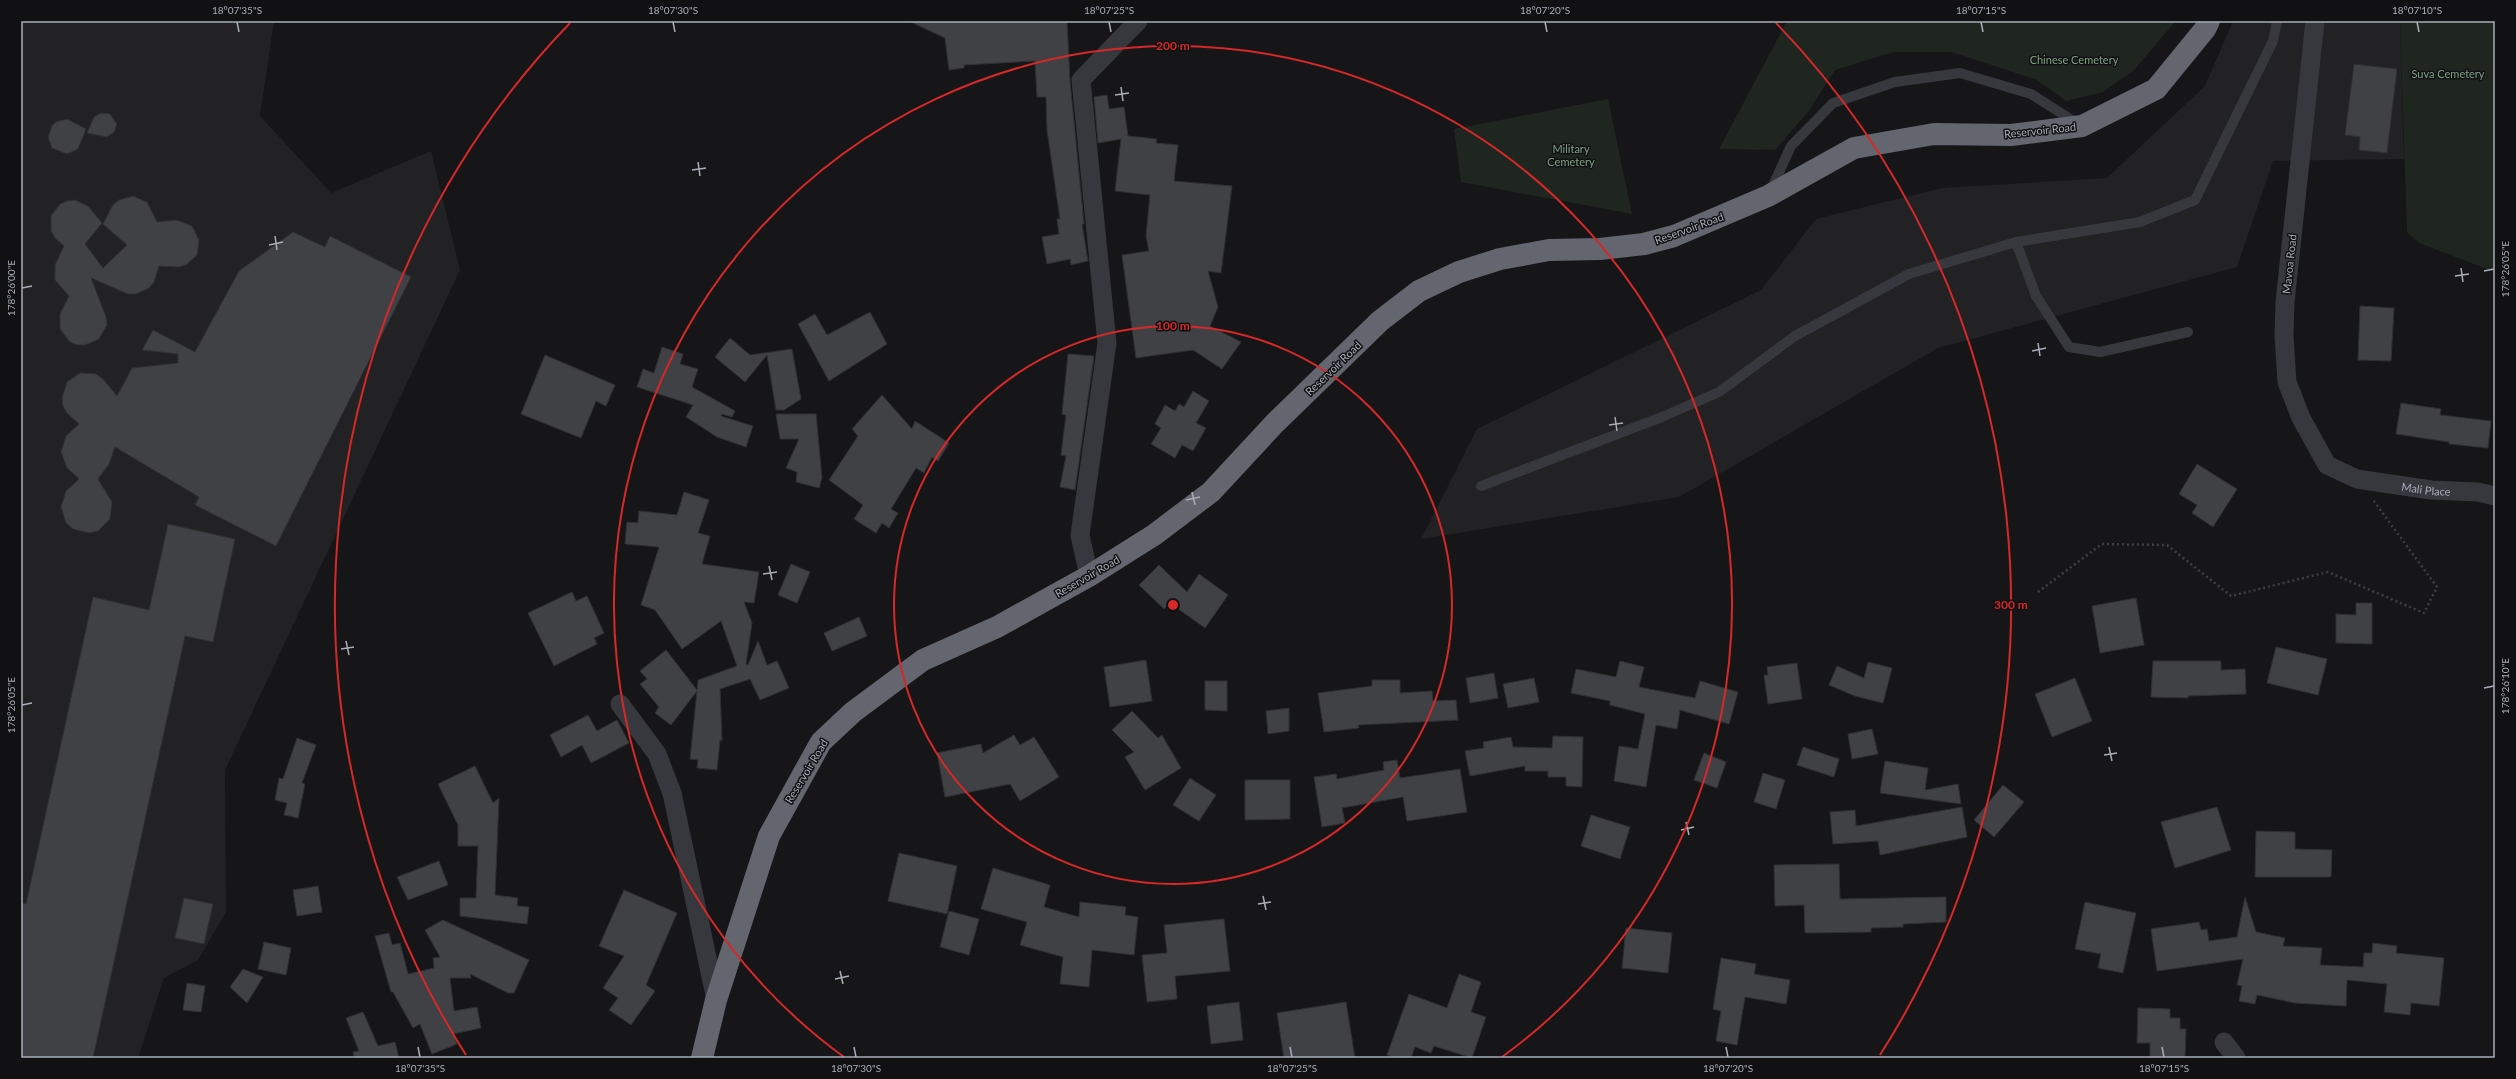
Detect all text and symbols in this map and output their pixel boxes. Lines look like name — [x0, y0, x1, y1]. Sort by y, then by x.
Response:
text: 18°07'35"S — [212, 4, 262, 16]
text: 18°07'30"S — [648, 4, 698, 16]
text: 18°07'25"S — [1084, 4, 1134, 16]
text: 18°07'20"S — [1520, 4, 1570, 16]
text: 18°07'15"S — [1956, 4, 2006, 16]
text: 18°07'10"S — [2392, 4, 2442, 16]
text: 200 m — [1156, 38, 1190, 53]
park label: Chinese Cemetery — [2030, 53, 2119, 66]
park label: Suva Cemetery — [2411, 67, 2485, 80]
street label: Reservoir Road — [2003, 120, 2077, 140]
park label: Military Cemetery — [1547, 142, 1595, 168]
street label: Reservoir Road — [1653, 210, 1725, 246]
street label: Mavoa Road — [2279, 234, 2299, 294]
text: 178°26'05"E — [2499, 241, 2511, 297]
text: 178°26'00"E — [5, 260, 17, 316]
text: 100 m — [1156, 318, 1190, 333]
street label: Reservoir Road — [1302, 338, 1364, 398]
street label: Mali Place — [2401, 479, 2451, 497]
street label: Reservoir Road — [1052, 552, 1122, 600]
text: 300 m — [1994, 597, 2028, 612]
centre of rings — [1166, 598, 1180, 612]
text: 178°26'10"E — [2499, 658, 2511, 714]
text: 178°26'05"E — [5, 677, 17, 733]
street label: Reservoir Road — [782, 737, 830, 805]
text: 18°07'35"S — [395, 1062, 445, 1074]
text: 18°07'30"S — [831, 1062, 881, 1074]
text: 18°07'25"S — [1267, 1062, 1317, 1074]
text: 18°07'20"S — [1703, 1062, 1753, 1074]
text: 18°07'15"S — [2139, 1062, 2189, 1074]

